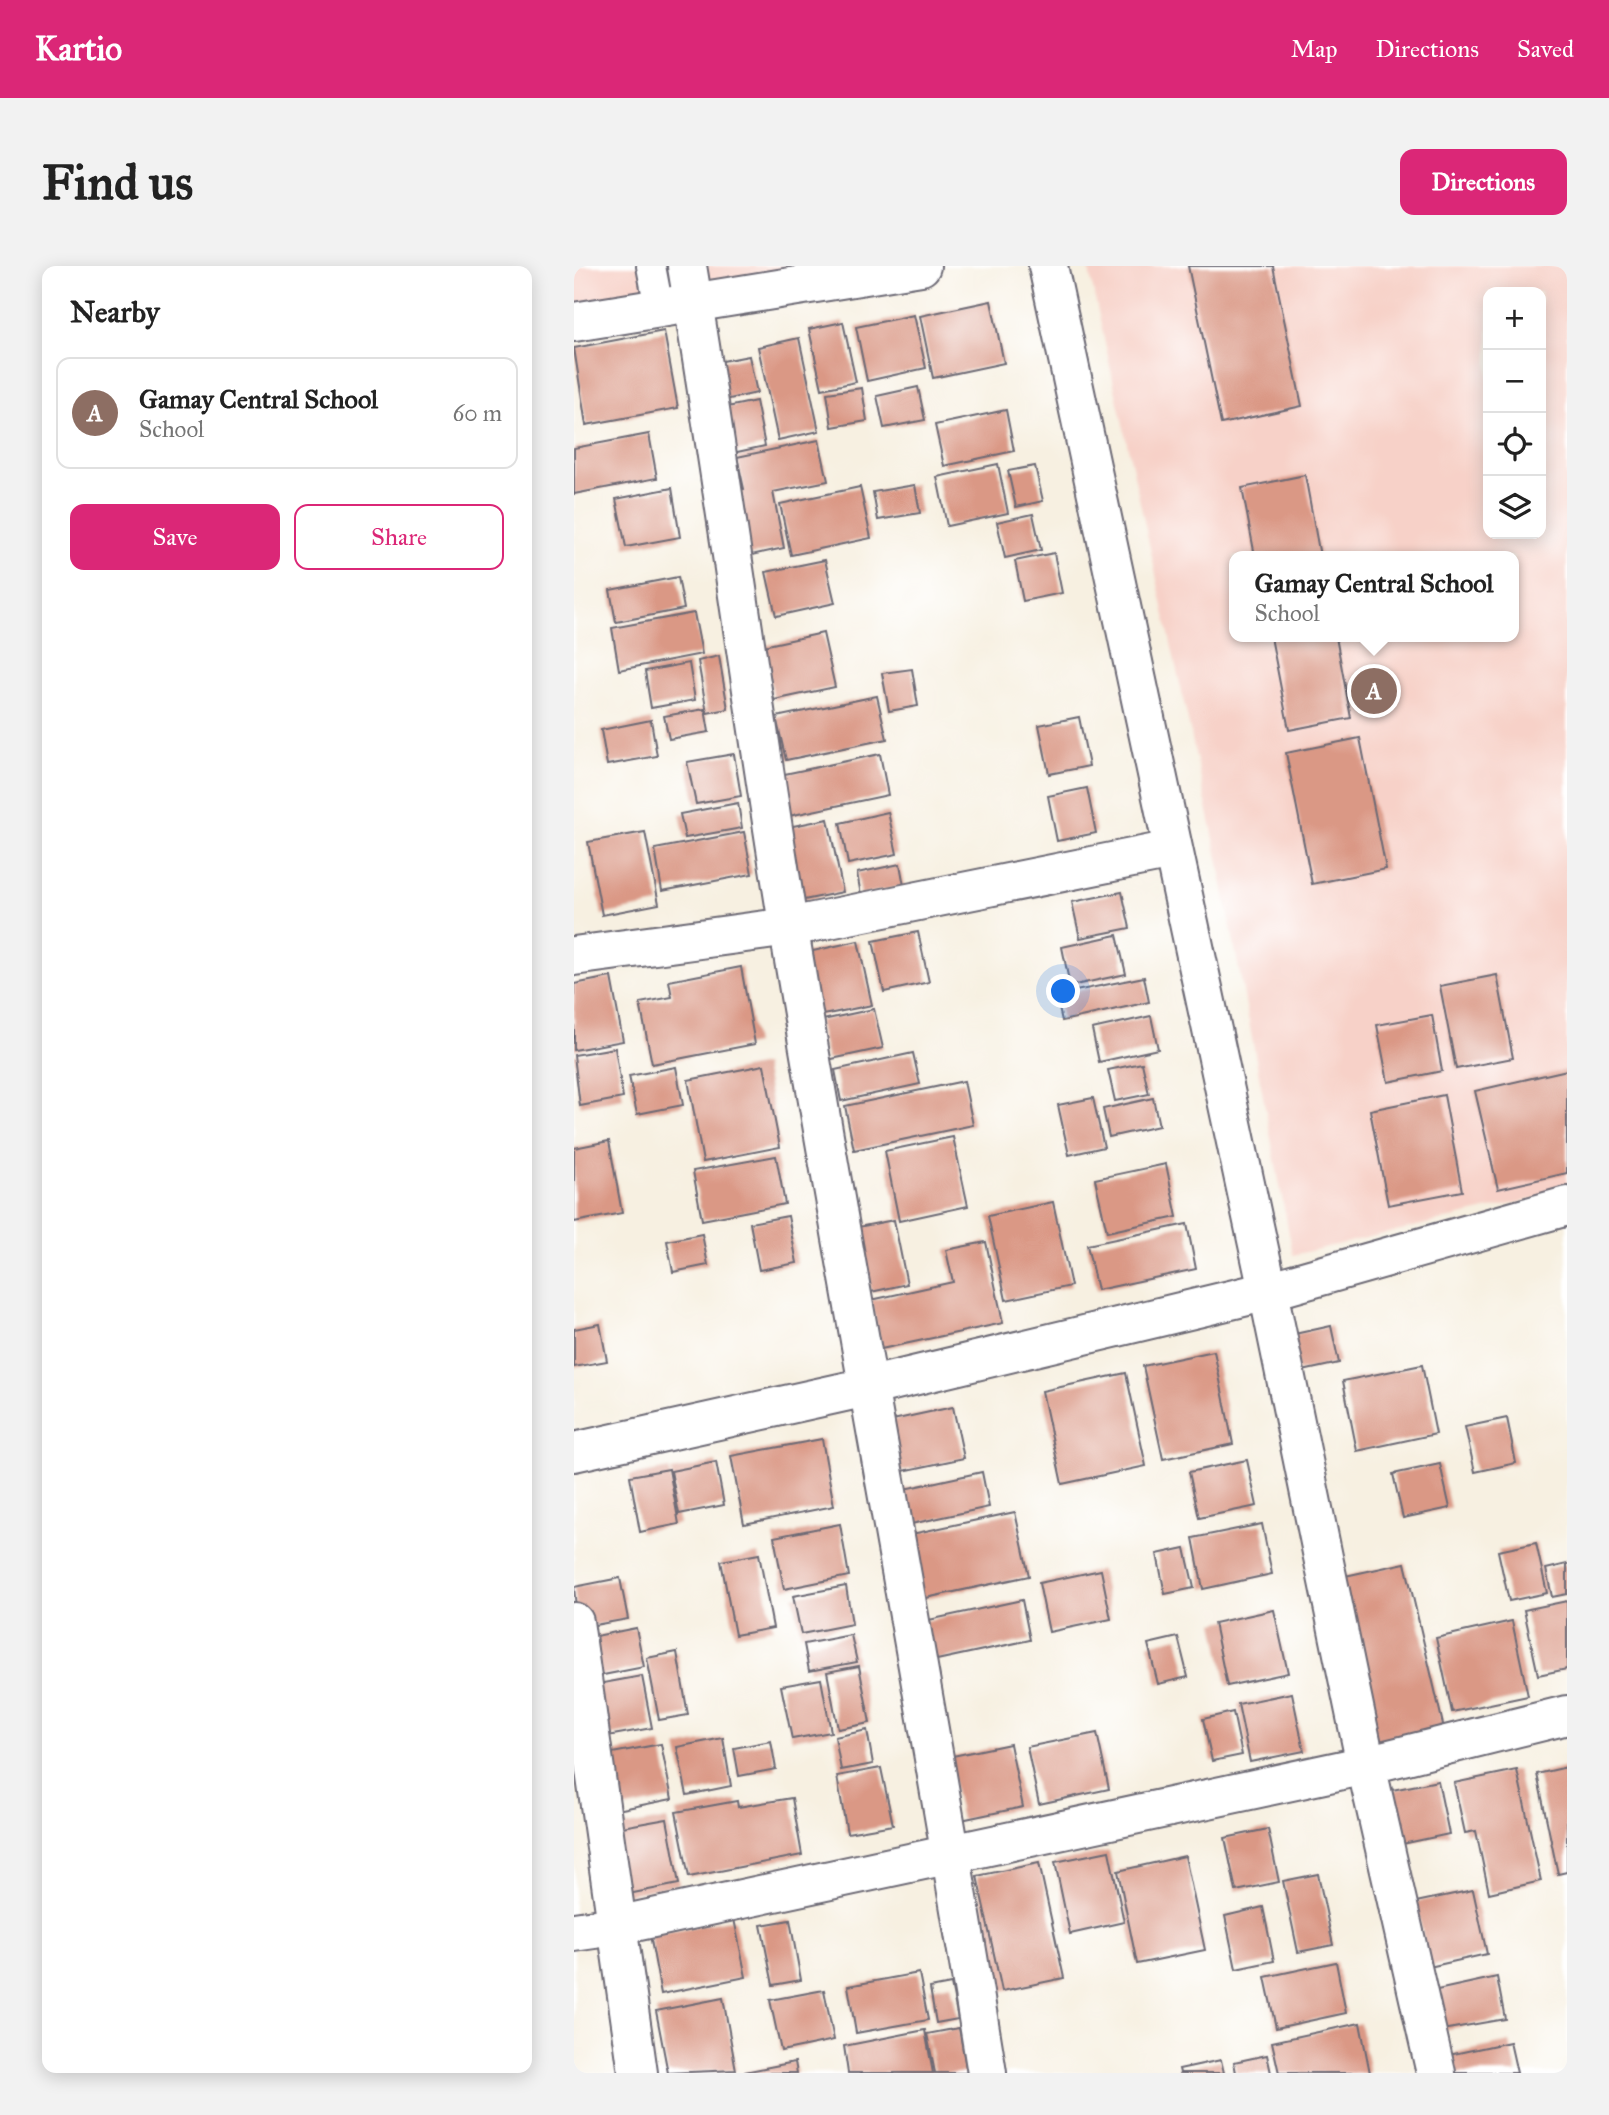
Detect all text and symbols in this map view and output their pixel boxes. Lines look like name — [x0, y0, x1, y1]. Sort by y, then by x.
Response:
text: Kartio — [35, 29, 122, 69]
text: Map — [1291, 34, 1338, 64]
text: Directions — [1376, 34, 1479, 64]
text: Saved — [1517, 34, 1574, 64]
button: Directions — [1400, 149, 1567, 215]
text: Find us — [42, 153, 193, 212]
map controls — [1483, 287, 1546, 539]
button: + — [1483, 287, 1546, 350]
text: Nearby — [70, 294, 160, 330]
button: − — [1483, 350, 1546, 413]
text: Gamay Central School — [139, 383, 378, 415]
text: A — [87, 399, 103, 427]
text: 60 m — [453, 399, 502, 427]
button: locate — [1483, 413, 1546, 476]
text: School — [139, 415, 204, 443]
button: layers — [1483, 476, 1546, 539]
button: Save — [70, 504, 280, 570]
button: Share — [294, 504, 504, 570]
popup — [1229, 551, 1519, 642]
text: Gamay Central School — [1254, 567, 1494, 599]
text: School — [1254, 599, 1320, 627]
pin: A — [1351, 665, 1397, 717]
your location — [1046, 974, 1080, 1008]

